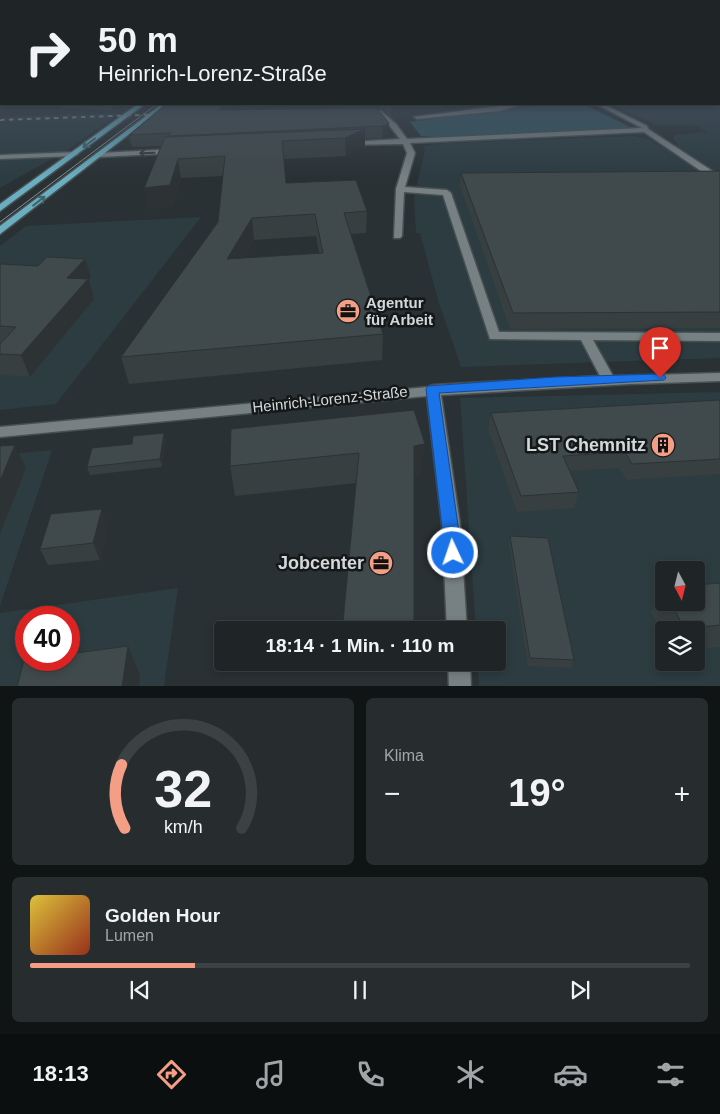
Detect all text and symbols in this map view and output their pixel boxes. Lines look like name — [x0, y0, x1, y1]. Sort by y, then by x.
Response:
icon: right — [15, 20, 80, 85]
text: 50 m — [98, 20, 178, 59]
text: Heinrich-Lorenz-Straße — [98, 61, 327, 86]
one-way arrow — [83, 138, 96, 149]
one-way arrow — [140, 148, 156, 157]
one-way arrow — [32, 196, 46, 206]
place label: Agentur für Arbeit — [366, 294, 433, 328]
office icon: Agentur für Arbeit — [335, 298, 361, 324]
pin — [639, 327, 681, 378]
icon: arrive — [646, 334, 674, 362]
street label: Heinrich-Lorenz-Straße — [252, 382, 408, 416]
building icon: LST Chemnitz — [650, 432, 676, 458]
place label: LST Chemnitz — [526, 435, 646, 455]
position arrow — [426, 526, 478, 578]
office icon: Jobcenter — [368, 550, 394, 576]
place label: Jobcenter — [278, 553, 364, 573]
north arrow — [655, 561, 705, 611]
map controls — [655, 561, 705, 671]
speed limit sign: 40 — [15, 606, 80, 671]
button: layers — [655, 621, 705, 671]
text: 18:14 · 1 Min. · 110 m — [265, 635, 455, 656]
text: Klima — [384, 747, 424, 764]
text: 32 — [154, 760, 212, 818]
text: 19° — [508, 772, 566, 814]
text: − — [384, 778, 400, 809]
text: + — [674, 778, 690, 809]
text: km/h — [164, 817, 202, 837]
text: Golden Hour — [105, 905, 220, 926]
text: Lumen — [105, 927, 154, 944]
icon: previous — [126, 976, 154, 1004]
icon: pause — [346, 976, 374, 1004]
icon: next — [566, 976, 594, 1004]
icon: directions — [154, 1057, 189, 1092]
icon: music — [253, 1057, 288, 1092]
icon: phone — [353, 1057, 388, 1092]
icon: climate — [453, 1057, 488, 1092]
icon: car — [553, 1057, 588, 1092]
icon: filters — [653, 1057, 688, 1092]
text: 18:13 — [32, 1061, 89, 1086]

